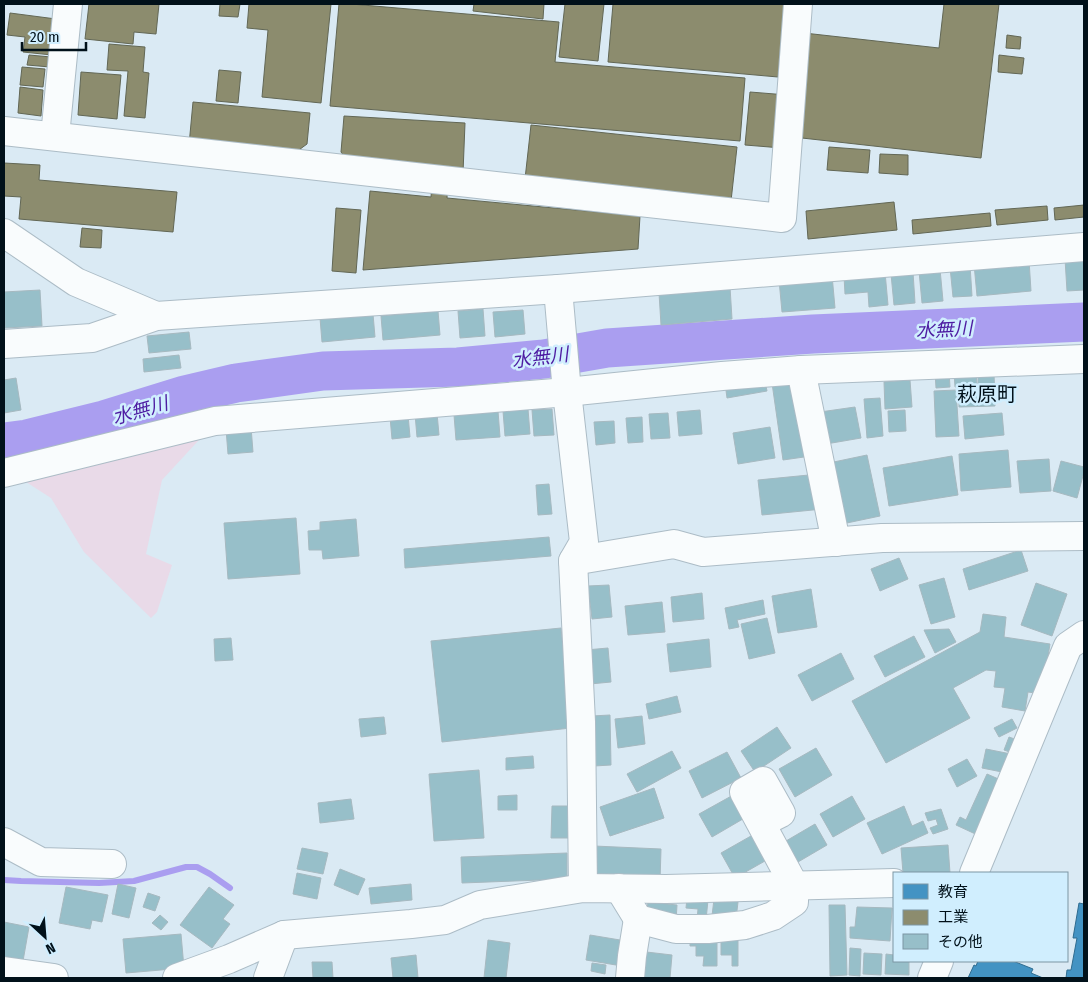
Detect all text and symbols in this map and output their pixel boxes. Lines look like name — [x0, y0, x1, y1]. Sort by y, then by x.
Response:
scale bar — [22, 20, 86, 52]
text: 20 m — [30, 28, 60, 46]
water label: 水無川 — [915, 316, 975, 342]
water label: 水無川 — [510, 342, 572, 372]
district label: 萩原町 — [957, 382, 1017, 406]
water label: 水無川 — [110, 391, 173, 429]
legend — [893, 872, 1068, 962]
text: 教育 — [938, 883, 968, 901]
text: 工業 — [938, 908, 968, 926]
north arrow — [20, 912, 70, 962]
text: その他 — [938, 933, 983, 951]
text: N — [43, 939, 58, 958]

